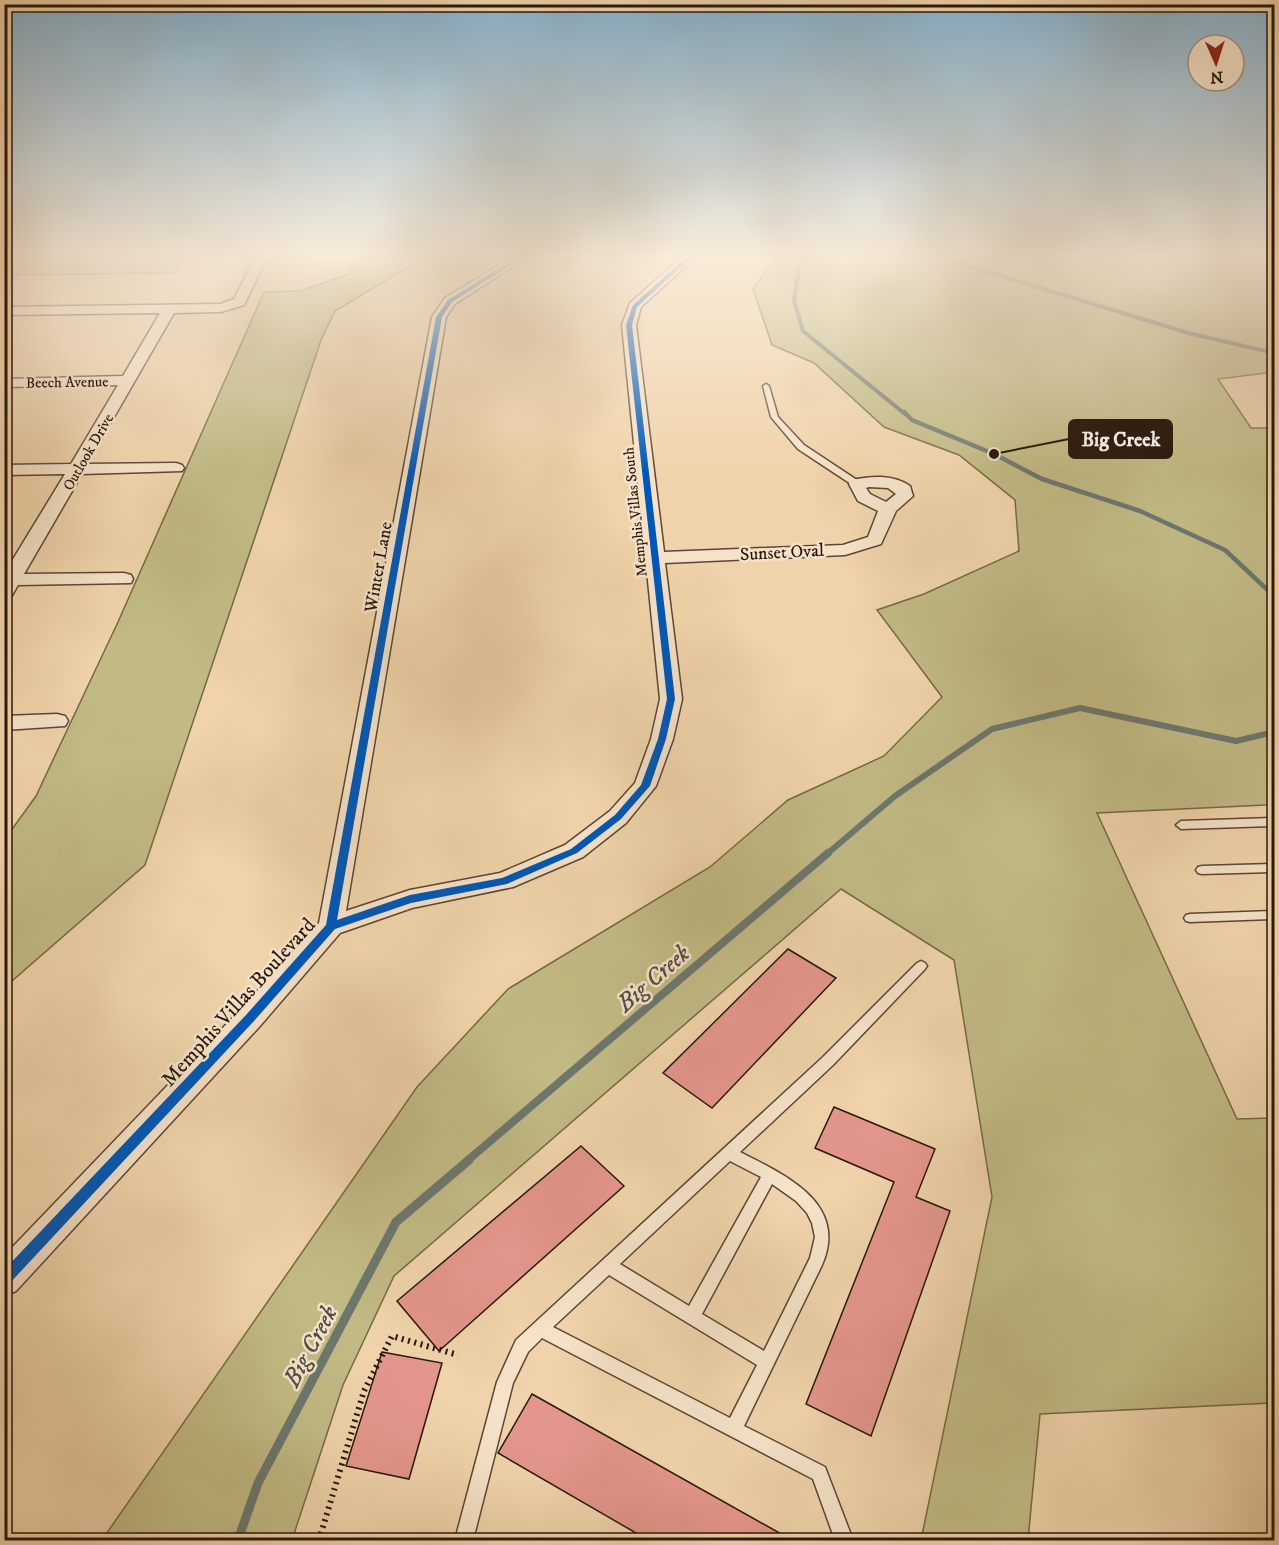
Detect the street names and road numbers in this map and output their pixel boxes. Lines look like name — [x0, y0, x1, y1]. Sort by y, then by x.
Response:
street label: Beech Avenue — [25, 372, 109, 393]
street label: Outlook Drive — [59, 410, 118, 494]
street label: Memphis Villas South — [619, 446, 652, 578]
street label: Winter Lane — [360, 520, 398, 615]
street label: Sunset Oval — [739, 540, 825, 566]
street label: Memphis Villas Boulevard — [156, 912, 322, 1092]

